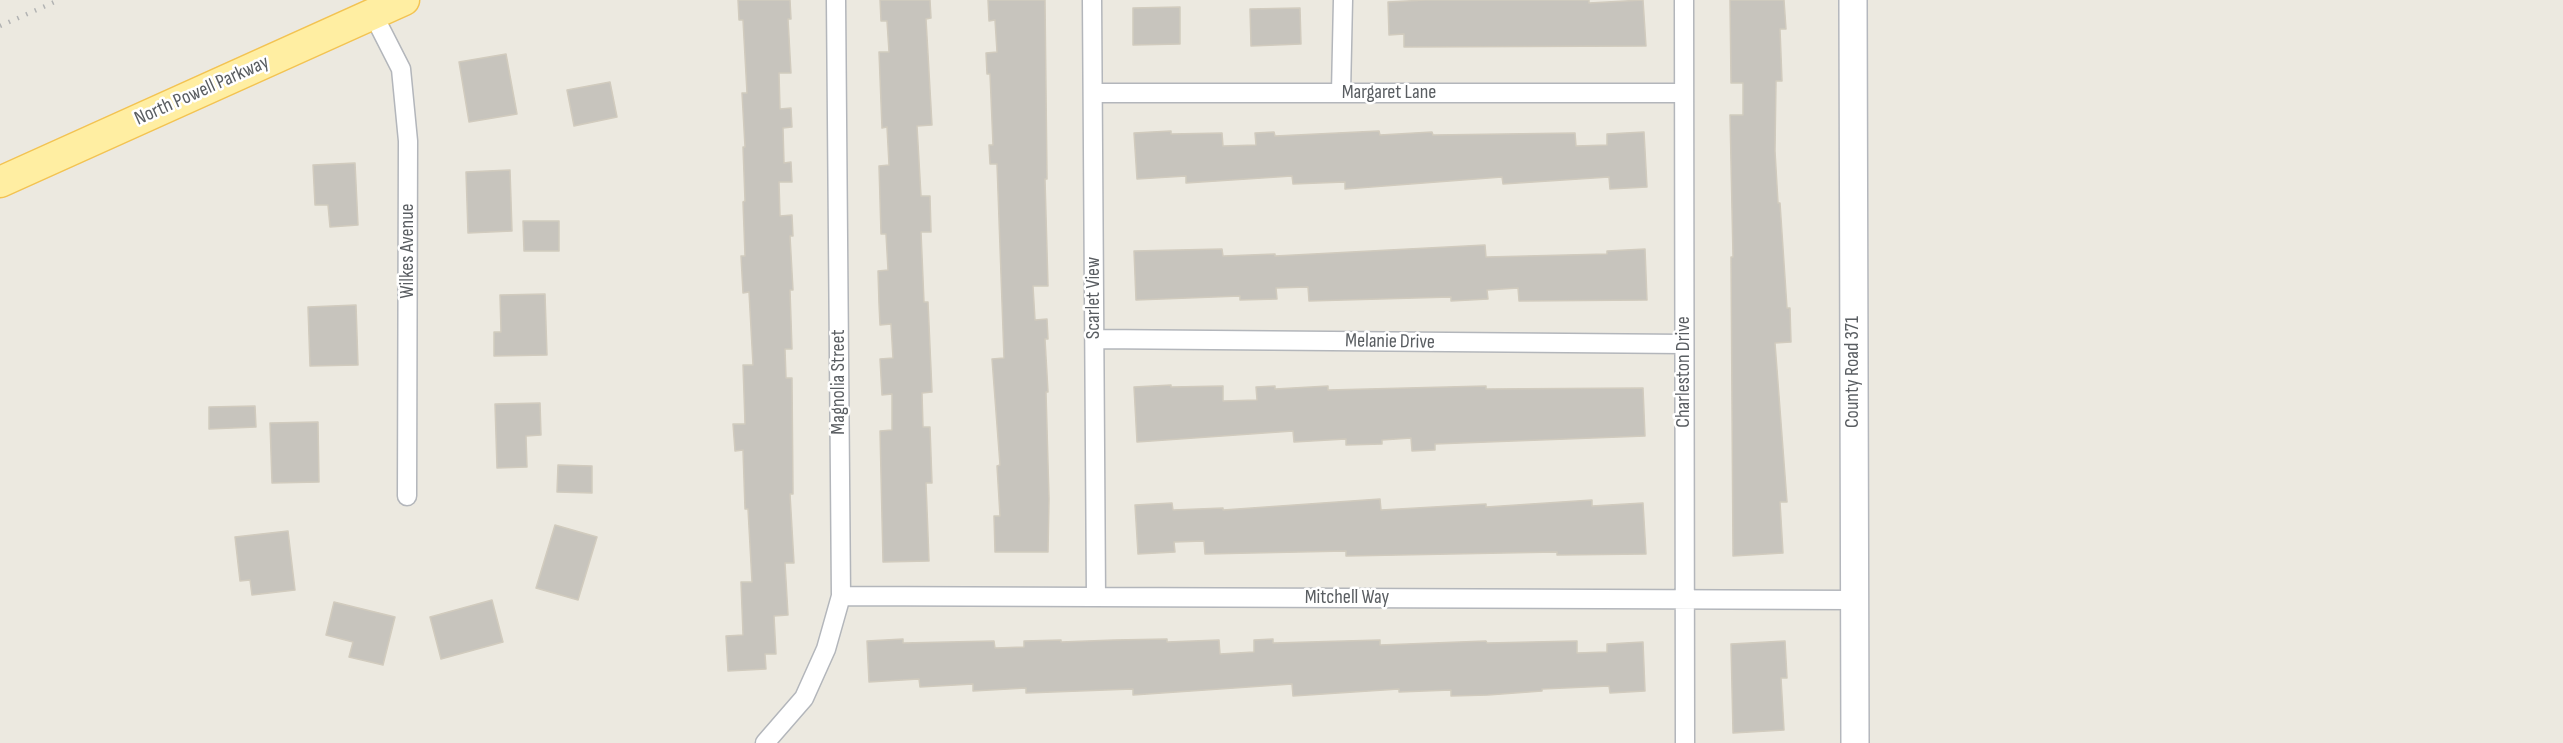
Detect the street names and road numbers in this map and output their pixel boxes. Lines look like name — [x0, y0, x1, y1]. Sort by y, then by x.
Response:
street label: North Powell Parkway — [131, 51, 273, 131]
street label: Margaret Lane — [1342, 81, 1436, 105]
street label: Wilkes Avenue — [396, 203, 420, 299]
street label: Scarlet View — [1082, 257, 1106, 339]
street label: Charleston Drive — [1672, 316, 1696, 428]
street label: County Road 371 — [1841, 316, 1865, 428]
street label: Magnolia Street — [827, 329, 851, 435]
street label: Melanie Drive — [1345, 329, 1435, 355]
street label: Mitchell Way — [1305, 586, 1389, 610]

